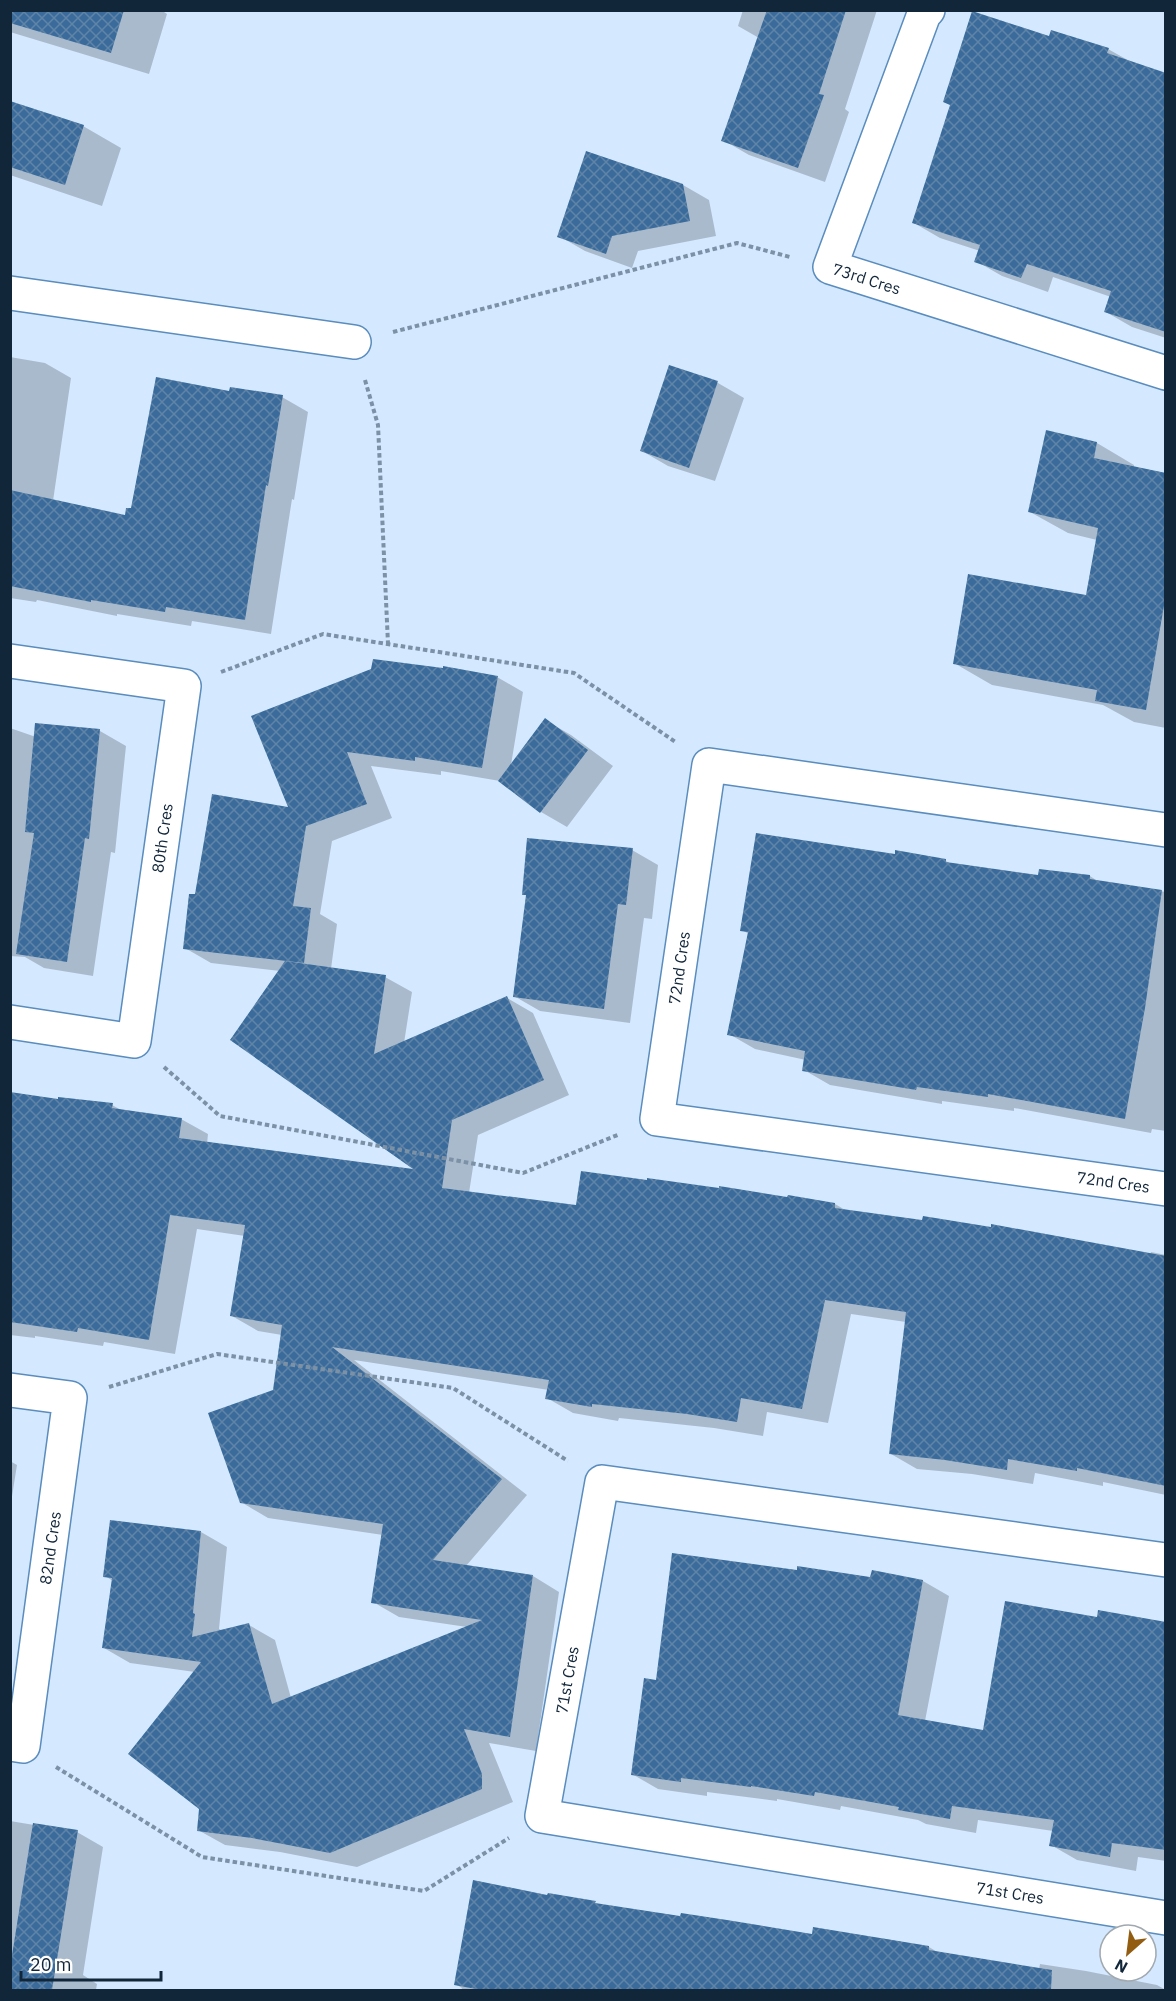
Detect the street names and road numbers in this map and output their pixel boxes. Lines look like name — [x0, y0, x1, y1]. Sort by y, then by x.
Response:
street label: 73rd Cres — [830, 258, 903, 299]
street label: 80th Cres — [147, 802, 177, 874]
street label: 72nd Cres — [664, 930, 694, 1006]
street label: 72nd Cres — [1075, 1167, 1151, 1197]
street label: 82nd Cres — [35, 1510, 65, 1586]
street label: 71st Cres — [551, 1644, 583, 1716]
street label: 71st Cres — [975, 1877, 1046, 1908]

